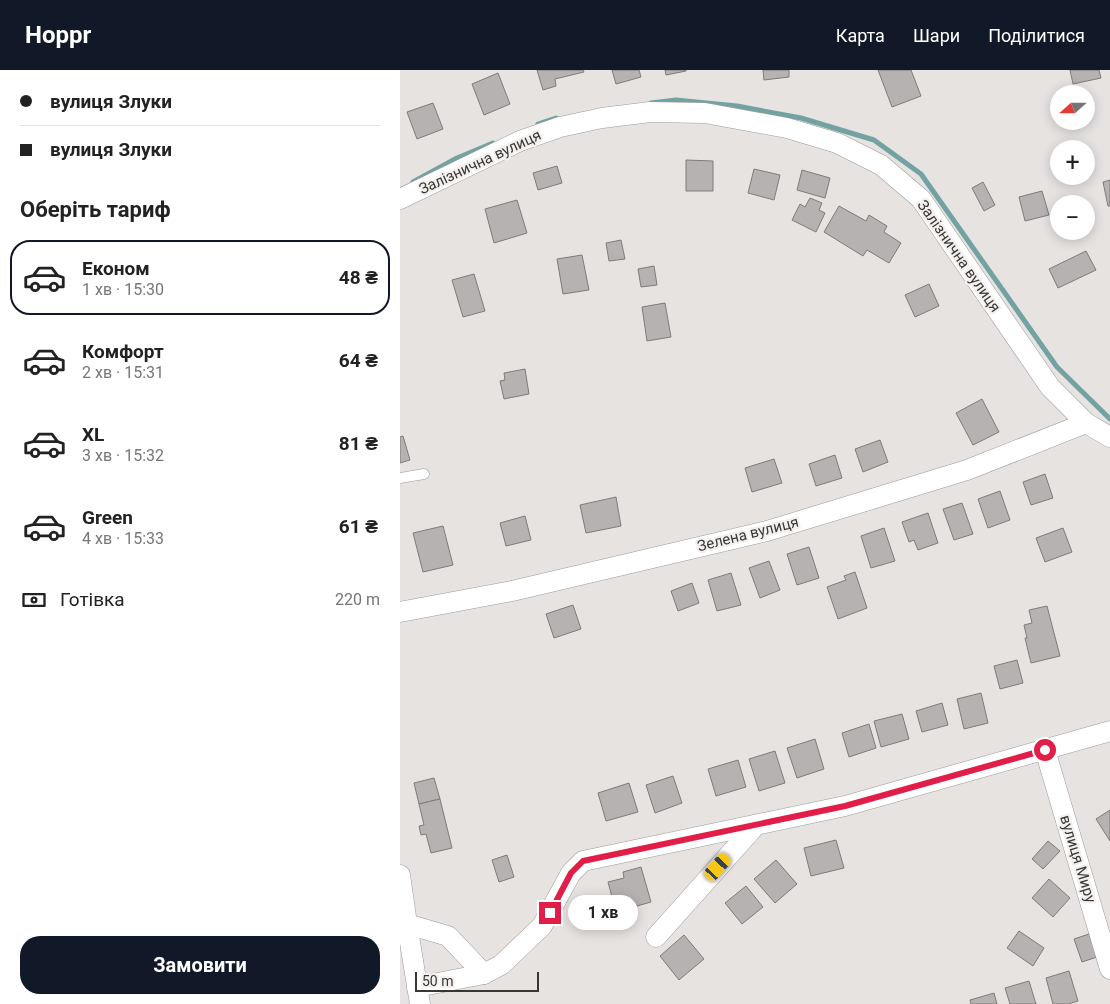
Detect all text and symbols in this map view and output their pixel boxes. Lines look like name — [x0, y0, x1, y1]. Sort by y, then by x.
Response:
text: Hoppr — [25, 21, 91, 49]
text: Карта — [836, 25, 885, 46]
text: Шари — [913, 25, 960, 46]
text: Поділитися — [988, 25, 1085, 46]
north arrow — [1050, 85, 1095, 130]
map controls — [1050, 85, 1095, 240]
text: вулиця Злуки — [50, 90, 172, 113]
street label: Залізнична вулиця — [416, 126, 544, 198]
text: вулиця Злуки — [50, 138, 172, 161]
button: + — [1050, 140, 1095, 185]
button: − — [1050, 195, 1095, 240]
street label: Залізнична вулиця — [914, 196, 1004, 316]
text: Оберіть тариф — [20, 197, 171, 222]
icon: car — [22, 255, 67, 300]
text: Економ — [82, 257, 150, 280]
text: 48 ₴ — [339, 266, 378, 289]
text: 1 хв · 15:30 — [82, 280, 164, 299]
icon: car — [22, 338, 67, 383]
text: Комфорт — [82, 340, 164, 363]
text: 64 ₴ — [339, 349, 378, 372]
text: 2 хв · 15:31 — [82, 363, 164, 382]
icon: car — [22, 421, 67, 466]
text: XL — [82, 423, 104, 446]
text: 81 ₴ — [339, 432, 378, 455]
text: 3 хв · 15:32 — [82, 446, 164, 465]
icon: car — [22, 504, 67, 549]
text: Green — [82, 506, 133, 529]
street label: Зелена вулиця — [695, 513, 801, 555]
text: 61 ₴ — [339, 515, 378, 538]
text: 4 хв · 15:33 — [82, 529, 164, 548]
icon: cash — [20, 586, 48, 614]
text: Готівка — [60, 588, 125, 611]
text: 220 m — [335, 590, 380, 609]
route start — [1034, 739, 1056, 761]
street label: вулиця Миру — [1056, 813, 1100, 905]
car — [702, 851, 733, 883]
callout: 1 хв — [568, 896, 638, 930]
route end — [539, 902, 561, 924]
text: 1 хв — [588, 903, 618, 922]
button: Замовити — [20, 936, 380, 994]
scale bar — [415, 969, 539, 992]
text: 50 m — [422, 973, 454, 989]

